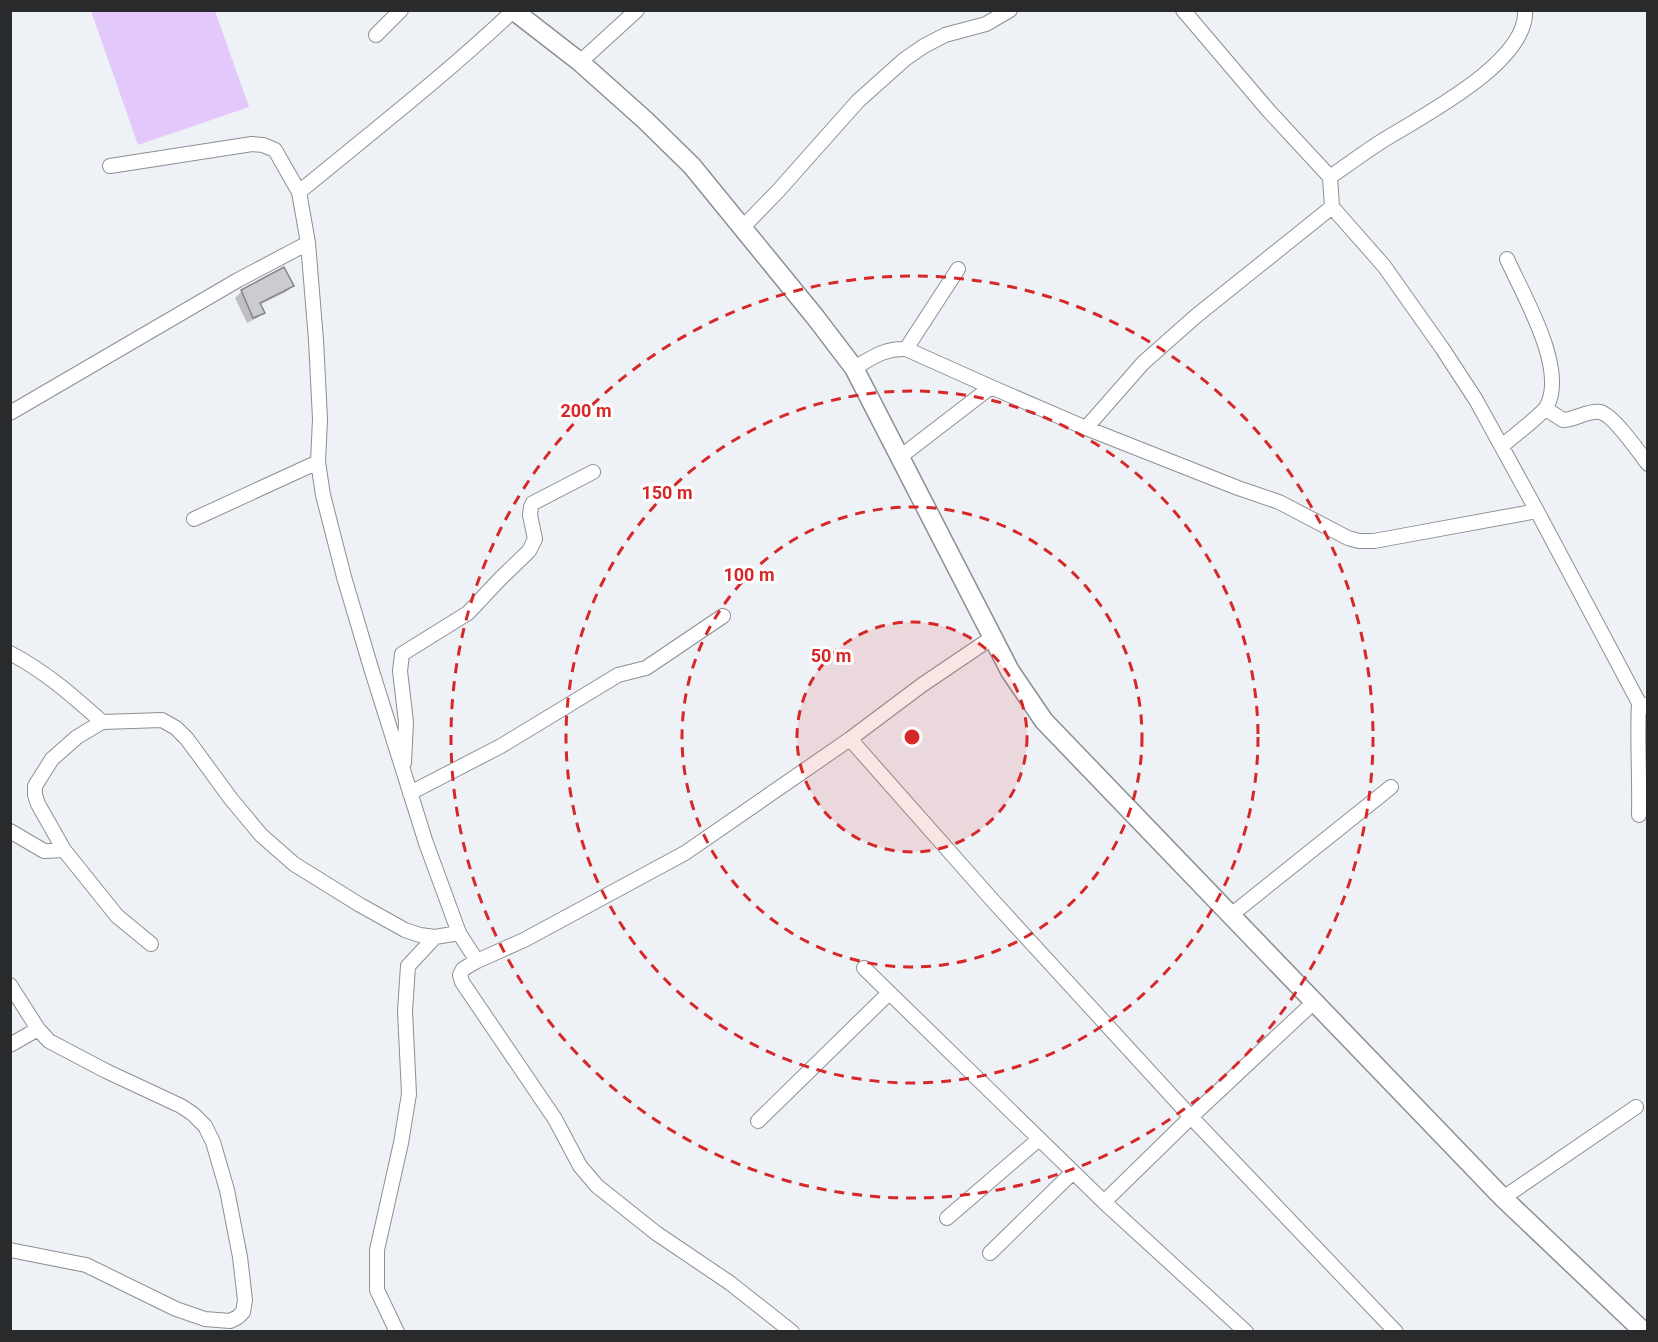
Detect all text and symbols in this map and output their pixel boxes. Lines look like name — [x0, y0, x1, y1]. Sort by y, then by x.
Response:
text: 200 m — [560, 400, 612, 421]
text: 150 m — [641, 482, 693, 503]
text: 100 m — [723, 564, 775, 585]
text: 50 m — [811, 645, 851, 666]
centre of rings — [902, 727, 922, 747]

